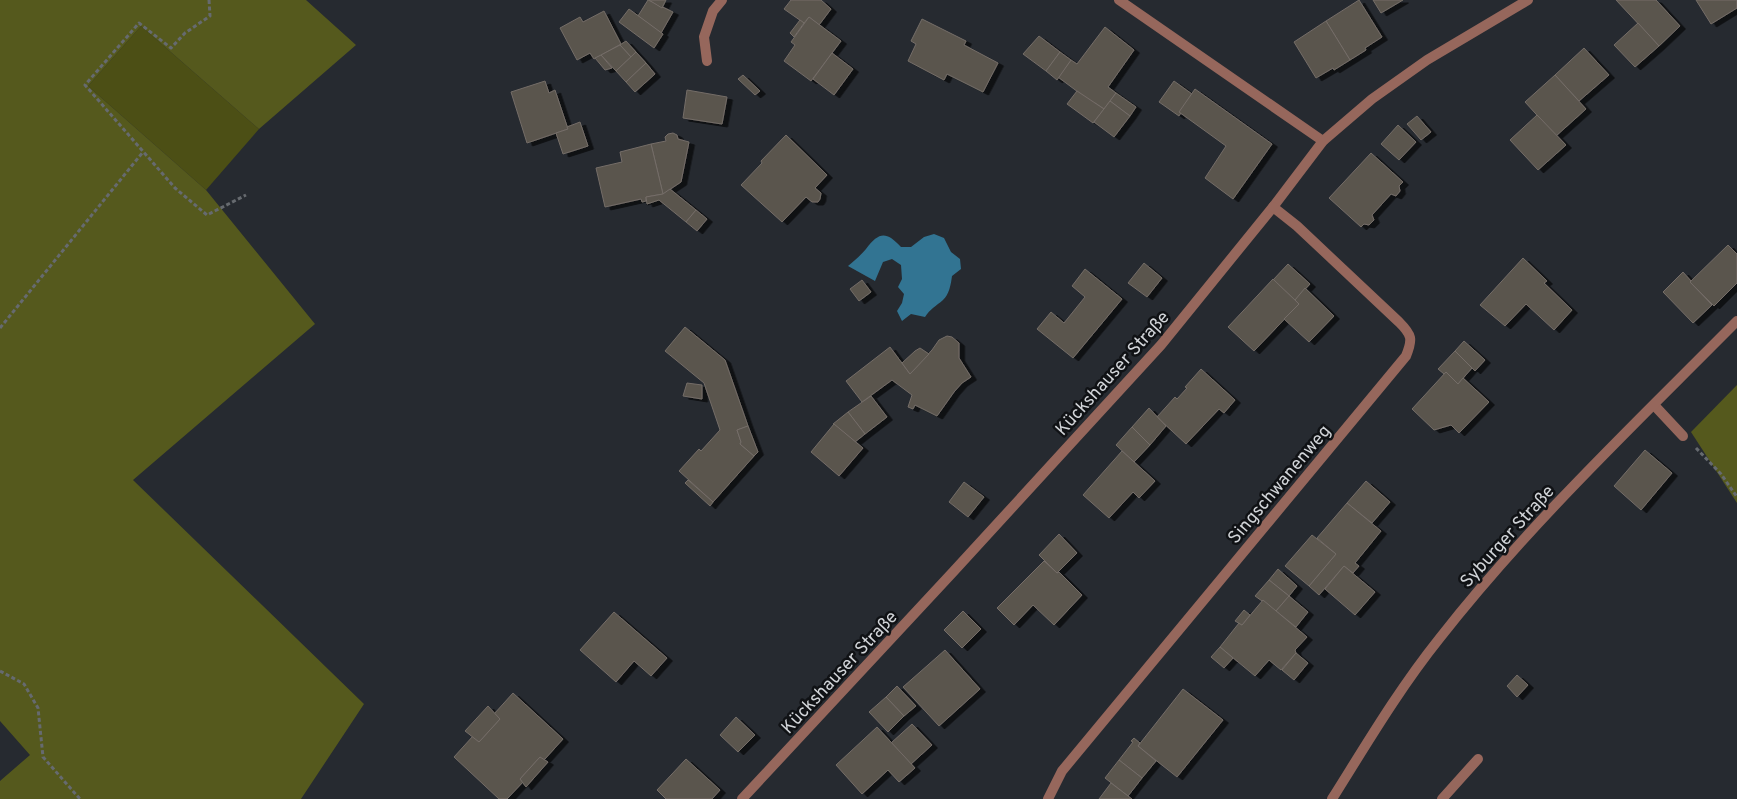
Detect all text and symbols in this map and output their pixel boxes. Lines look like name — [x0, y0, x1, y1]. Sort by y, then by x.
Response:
street label: Kückshauser Straße — [1051, 307, 1175, 441]
street label: Singschwanenweg — [1224, 421, 1337, 549]
street label: Syburger Straße — [1456, 481, 1560, 593]
street label: Kückshauser Straße — [777, 607, 903, 739]

